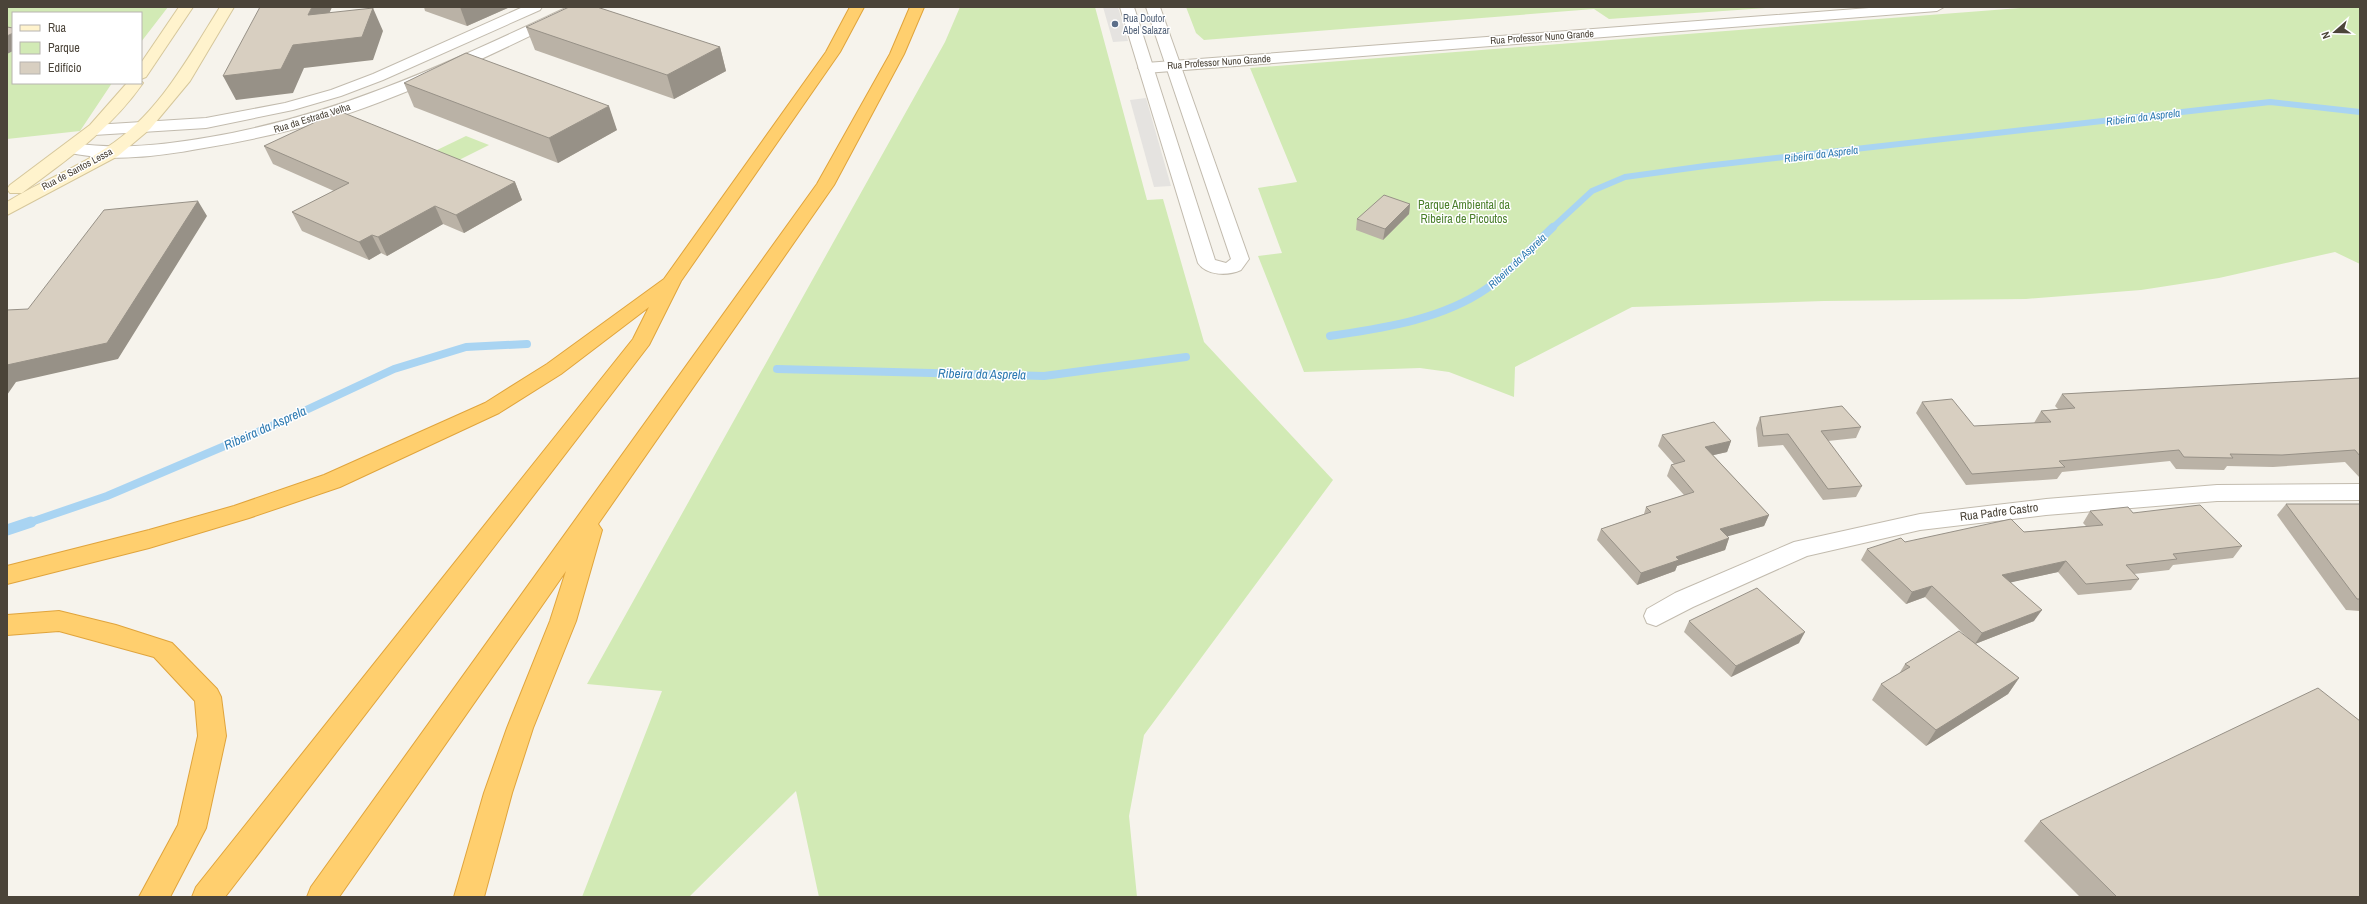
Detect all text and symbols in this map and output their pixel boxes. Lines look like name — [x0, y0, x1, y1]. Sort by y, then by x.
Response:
legend — [12, 12, 142, 84]
place label: Rua Doutor Abel Salazar — [1122, 12, 1170, 37]
north arrow — [2315, 12, 2355, 52]
marker: Rua Doutor Abel Salazar — [1110, 19, 1120, 29]
text: Rua — [48, 20, 67, 36]
street label: Rua Professor Nuno Grande — [1490, 27, 1595, 47]
text: N — [2318, 30, 2333, 41]
text: Parque — [48, 40, 80, 56]
street label: Rua Professor Nuno Grande — [1167, 52, 1272, 72]
text: Edifício — [48, 60, 81, 76]
street label: Rua da Estrada Velha — [272, 100, 352, 136]
water label: Ribeira da Asprela — [2105, 106, 2181, 128]
water label: Ribeira da Asprela — [1783, 143, 1859, 165]
street label: Rua de Santos Lessa — [39, 145, 115, 193]
park label: Parque Ambiental da Ribeira de Picoutos — [1418, 197, 1510, 227]
water label: Ribeira da Asprela — [1485, 230, 1549, 292]
water label: Ribeira da Asprela — [938, 365, 1026, 383]
water label: Ribeira da Asprela — [221, 402, 309, 454]
street label: Rua Padre Castro — [1959, 499, 2039, 525]

